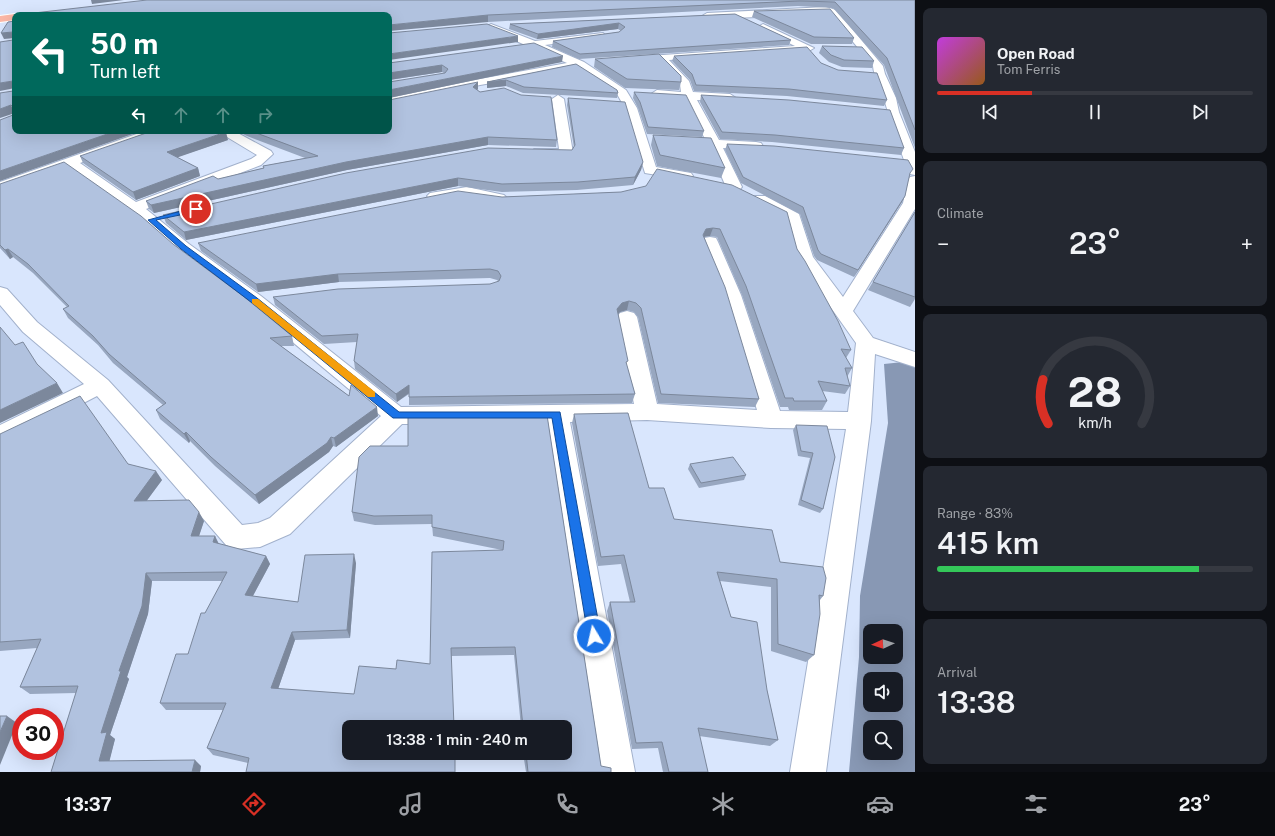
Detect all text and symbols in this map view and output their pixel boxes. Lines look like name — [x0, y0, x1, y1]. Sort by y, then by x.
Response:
text: 50 m — [90, 27, 158, 60]
icon: left — [24, 28, 76, 80]
text: Open Road — [997, 45, 1075, 62]
text: Turn left — [90, 61, 160, 82]
text: Tom Ferris — [997, 62, 1060, 77]
icon: previous — [979, 101, 1001, 123]
icon: pause — [1084, 101, 1106, 123]
icon: next — [1189, 101, 1211, 123]
icon: left — [128, 104, 150, 126]
icon: ahead — [170, 104, 192, 126]
icon: ahead — [212, 104, 234, 126]
icon: right — [254, 104, 276, 126]
pin — [179, 192, 213, 226]
icon: arrive — [185, 198, 207, 220]
text: Climate — [937, 206, 984, 221]
text: 23° — [1069, 225, 1121, 261]
text: − — [937, 231, 949, 257]
text: + — [1241, 231, 1253, 257]
text: 28 — [1068, 367, 1122, 416]
text: km/h — [1078, 414, 1112, 431]
text: Range · 83% — [937, 506, 1013, 521]
text: 415 km — [937, 525, 1039, 561]
position arrow — [573, 615, 615, 657]
north arrow — [863, 624, 903, 664]
map controls — [863, 624, 903, 760]
text: Arrival — [937, 665, 977, 680]
button: sound — [863, 672, 903, 712]
text: 13:38 — [937, 684, 1016, 720]
speed limit sign: 30 — [12, 708, 64, 760]
button: search — [863, 720, 903, 760]
text: 13:38 · 1 min · 240 m — [386, 731, 528, 748]
icon: directions — [240, 790, 268, 818]
icon: music — [397, 790, 425, 818]
icon: phone — [553, 790, 581, 818]
icon: climate — [709, 790, 737, 818]
icon: car — [866, 790, 894, 818]
icon: filters — [1022, 790, 1050, 818]
text: 13:37 — [64, 794, 112, 815]
text: 23° — [1179, 794, 1211, 815]

